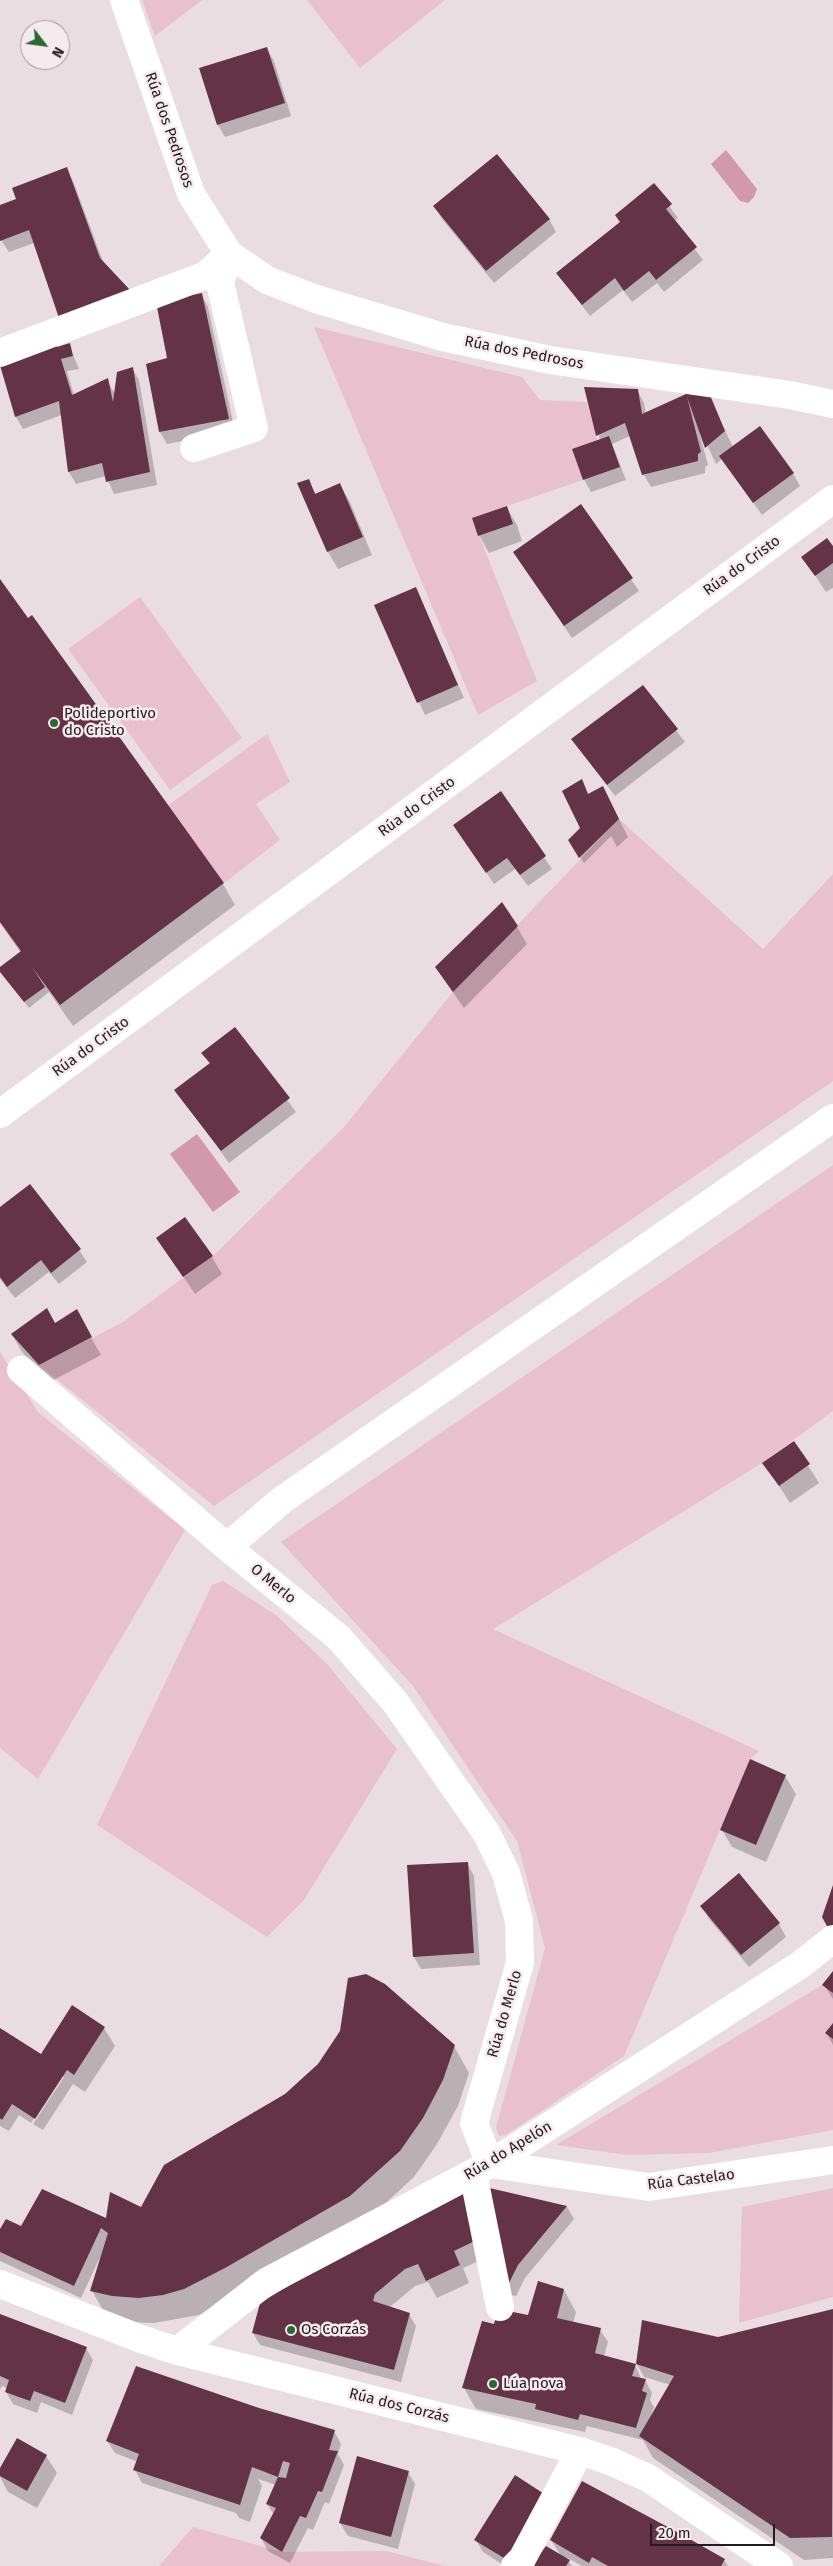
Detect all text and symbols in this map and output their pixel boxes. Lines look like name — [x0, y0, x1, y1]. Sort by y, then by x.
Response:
north arrow — [20, 20, 70, 70]
text: N — [48, 44, 67, 61]
street label: Rúa dos Pedrosos — [141, 70, 197, 190]
street label: Rúa dos Pedrosos — [463, 333, 585, 373]
street label: Rúa do Cristo — [700, 532, 784, 600]
place label: Polideportivo do Cristo — [64, 705, 156, 740]
marker: Polideportivo do Cristo — [48, 717, 60, 729]
street label: Rúa do Cristo — [375, 773, 459, 841]
street label: Rúa do Cristo — [49, 1013, 133, 1081]
street label: O Merlo — [247, 1560, 299, 1608]
street label: Rúa do Merlo — [484, 1968, 526, 2060]
street label: Rúa do Apelón — [461, 2118, 555, 2184]
street label: Rúa Castelao — [646, 2166, 736, 2194]
place label: Os Corzás — [301, 2321, 366, 2339]
marker: Os Corzás — [285, 2324, 297, 2336]
place label: Lúa nova — [503, 2375, 564, 2393]
marker: Lúa nova — [487, 2378, 499, 2390]
street label: Rúa dos Corzás — [347, 2385, 451, 2427]
scale bar — [653, 2514, 778, 2546]
text: 20 m — [658, 2524, 691, 2542]

